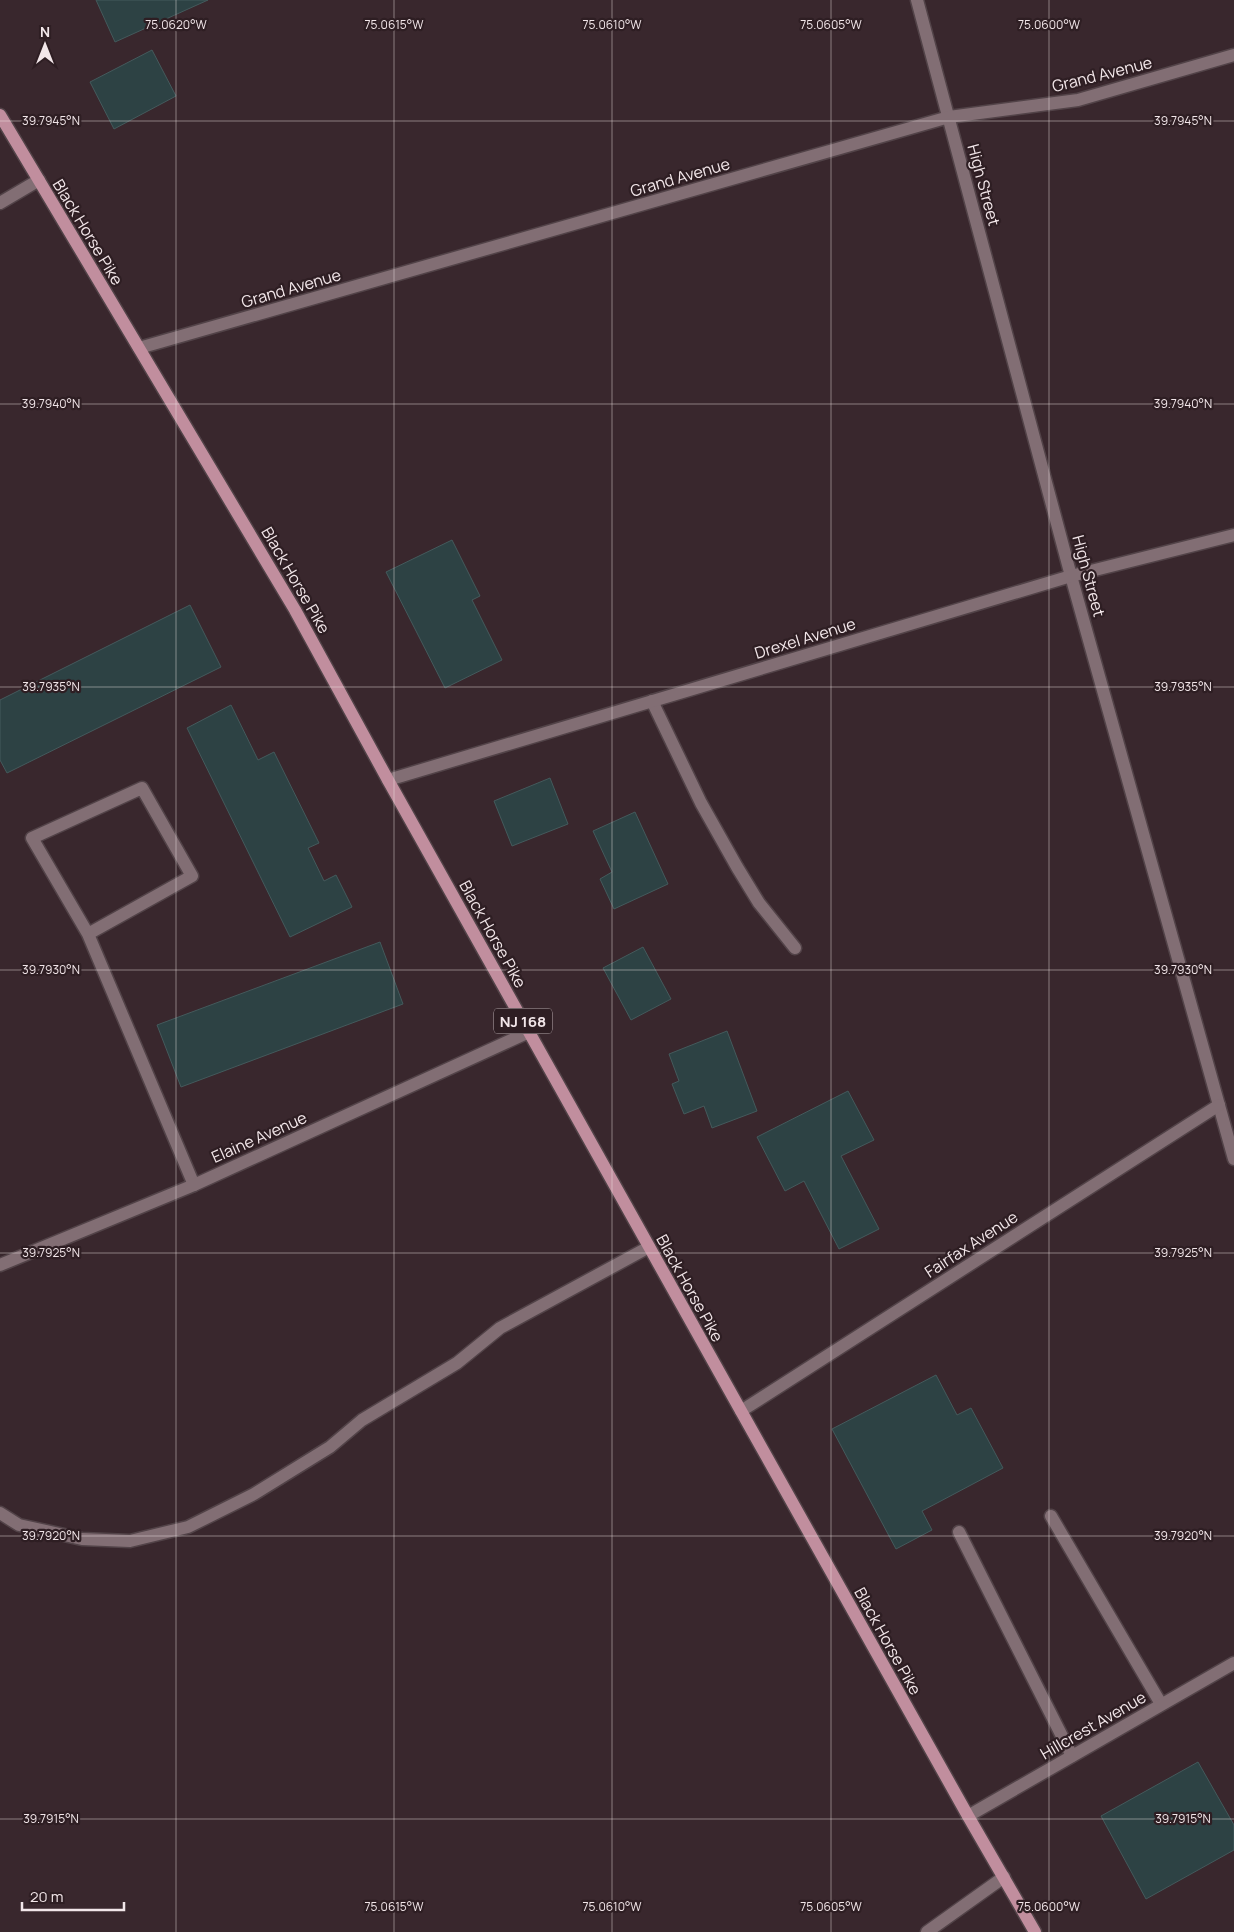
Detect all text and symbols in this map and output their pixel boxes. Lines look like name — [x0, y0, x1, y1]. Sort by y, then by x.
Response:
text: 75.0620°W — [145, 16, 208, 33]
text: 75.0615°W — [365, 16, 424, 33]
text: 75.0610°W — [582, 16, 642, 33]
text: 75.0605°W — [800, 16, 863, 33]
text: 75.0600°W — [1018, 16, 1081, 33]
north arrow — [20, 20, 70, 70]
text: N — [40, 22, 50, 41]
street label: Grand Avenue — [1050, 51, 1154, 97]
text: 39.7945°N — [22, 112, 80, 129]
text: 39.7945°N — [1154, 112, 1212, 129]
street label: High Street — [963, 142, 1005, 228]
street label: Grand Avenue — [628, 152, 732, 202]
street label: Black Horse Pike — [48, 175, 128, 289]
street label: Grand Avenue — [239, 263, 343, 313]
text: 39.7940°N — [22, 395, 80, 412]
text: 39.7940°N — [1154, 395, 1212, 412]
street label: Black Horse Pike — [257, 523, 335, 637]
street label: High Street — [1068, 533, 1110, 619]
street label: Drexel Avenue — [752, 612, 858, 664]
text: 39.7935°N — [22, 678, 80, 695]
text: 39.7935°N — [1154, 678, 1212, 695]
street label: Black Horse Pike — [454, 876, 532, 992]
text: 39.7930°N — [22, 961, 80, 978]
text: 39.7930°N — [1154, 961, 1212, 978]
road number: NJ 168 — [494, 1008, 552, 1034]
street label: Elaine Avenue — [208, 1106, 310, 1168]
street label: Fairfax Avenue — [920, 1206, 1022, 1282]
street label: Black Horse Pike — [651, 1230, 729, 1346]
text: 39.7925°N — [22, 1244, 80, 1261]
text: 39.7925°N — [1154, 1244, 1212, 1261]
text: 39.7920°N — [22, 1527, 80, 1544]
text: 39.7920°N — [1154, 1527, 1212, 1544]
street label: Black Horse Pike — [849, 1583, 927, 1699]
street label: Hillcrest Avenue — [1036, 1686, 1150, 1764]
text: 39.7915°N — [23, 1810, 79, 1827]
text: 39.7915°N — [1155, 1810, 1211, 1827]
scale bar — [22, 1880, 125, 1912]
text: 20 m — [30, 1886, 63, 1907]
text: 75.0615°W — [365, 1898, 424, 1915]
text: 75.0610°W — [582, 1898, 642, 1915]
text: 75.0605°W — [800, 1898, 863, 1915]
text: 75.0600°W — [1018, 1898, 1081, 1915]

